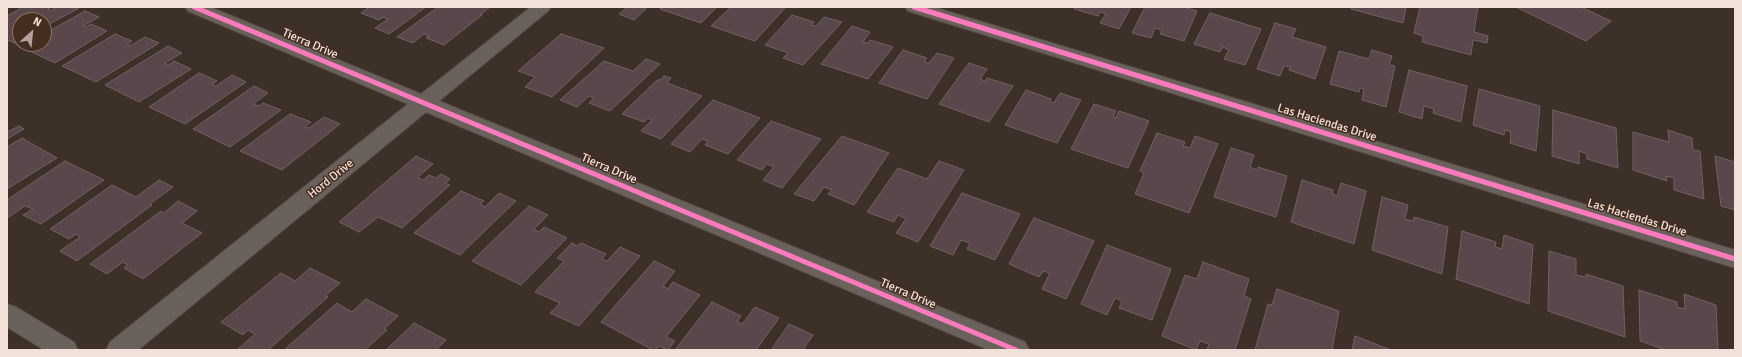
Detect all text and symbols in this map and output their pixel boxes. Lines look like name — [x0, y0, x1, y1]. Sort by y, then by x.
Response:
north arrow — [12, 12, 52, 52]
text: N — [31, 14, 44, 29]
street label: Tierra Drive — [280, 26, 340, 62]
street label: Las Haciendas Drive — [1276, 101, 1378, 145]
street label: Tierra Drive — [579, 151, 639, 187]
street label: Hord Drive — [305, 156, 357, 202]
street label: Las Haciendas Drive — [1586, 196, 1688, 240]
street label: Tierra Drive — [878, 276, 938, 312]

